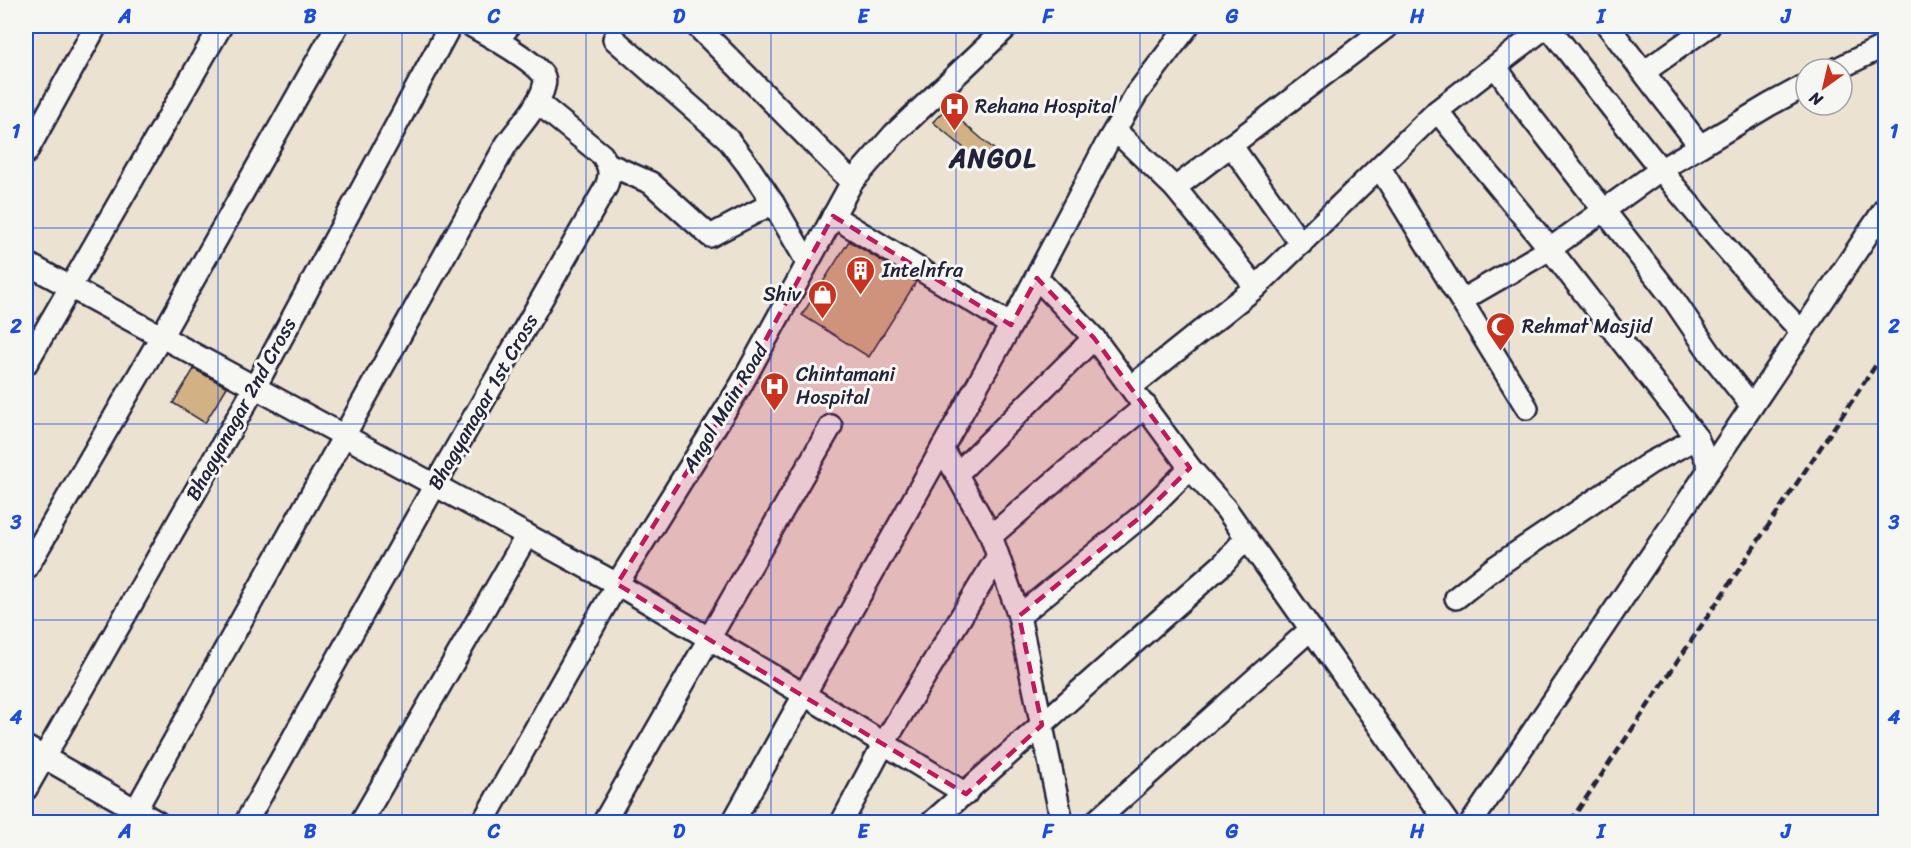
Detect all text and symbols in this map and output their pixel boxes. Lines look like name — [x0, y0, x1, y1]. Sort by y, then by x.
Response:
text: A — [117, 0, 132, 34]
text: B — [304, 0, 317, 34]
text: C — [487, 0, 501, 34]
text: D — [673, 0, 686, 34]
text: E — [857, 0, 870, 34]
text: F — [1042, 0, 1055, 34]
text: G — [1225, 0, 1239, 34]
text: H — [1409, 0, 1425, 34]
text: I — [1596, 0, 1607, 34]
text: J — [1780, 0, 1792, 34]
north arrow — [1794, 57, 1854, 117]
text: N — [1802, 83, 1829, 115]
place label: Rehana Hospital — [975, 89, 1117, 124]
hospital icon: Rehana Hospital — [938, 90, 970, 132]
text: 1 — [12, 114, 21, 149]
text: 1 — [1890, 114, 1899, 149]
district label: ANGOL — [948, 135, 1037, 181]
place label: Intelnfra — [881, 253, 964, 288]
building icon: Intelnfra — [845, 254, 877, 296]
place label: Shiv — [763, 277, 802, 312]
shop icon: Shiv — [806, 278, 838, 320]
street label: Bhagyanagar 1st Cross — [418, 306, 548, 497]
text: 2 — [9, 309, 22, 344]
place label: Rehmat Masjid — [1522, 309, 1653, 344]
text: 2 — [1887, 309, 1900, 344]
street label: Bhagyanagar 2nd Cross — [176, 310, 306, 507]
mosque icon: Rehmat Masjid — [1485, 310, 1517, 352]
street label: Angol Main Road — [672, 335, 778, 480]
place label: Chintamani Hospital — [796, 357, 897, 415]
hospital icon: Chintamani Hospital — [759, 370, 791, 412]
text: 3 — [10, 505, 22, 540]
text: 3 — [1888, 505, 1900, 540]
text: 4 — [9, 700, 23, 735]
text: 4 — [1887, 700, 1901, 735]
text: A — [117, 814, 132, 848]
text: B — [304, 814, 317, 848]
text: C — [487, 814, 501, 848]
text: D — [673, 814, 686, 848]
text: E — [857, 814, 870, 848]
text: F — [1042, 814, 1055, 848]
text: G — [1225, 814, 1239, 848]
text: H — [1409, 814, 1425, 848]
text: I — [1596, 814, 1607, 848]
text: J — [1780, 814, 1792, 848]

